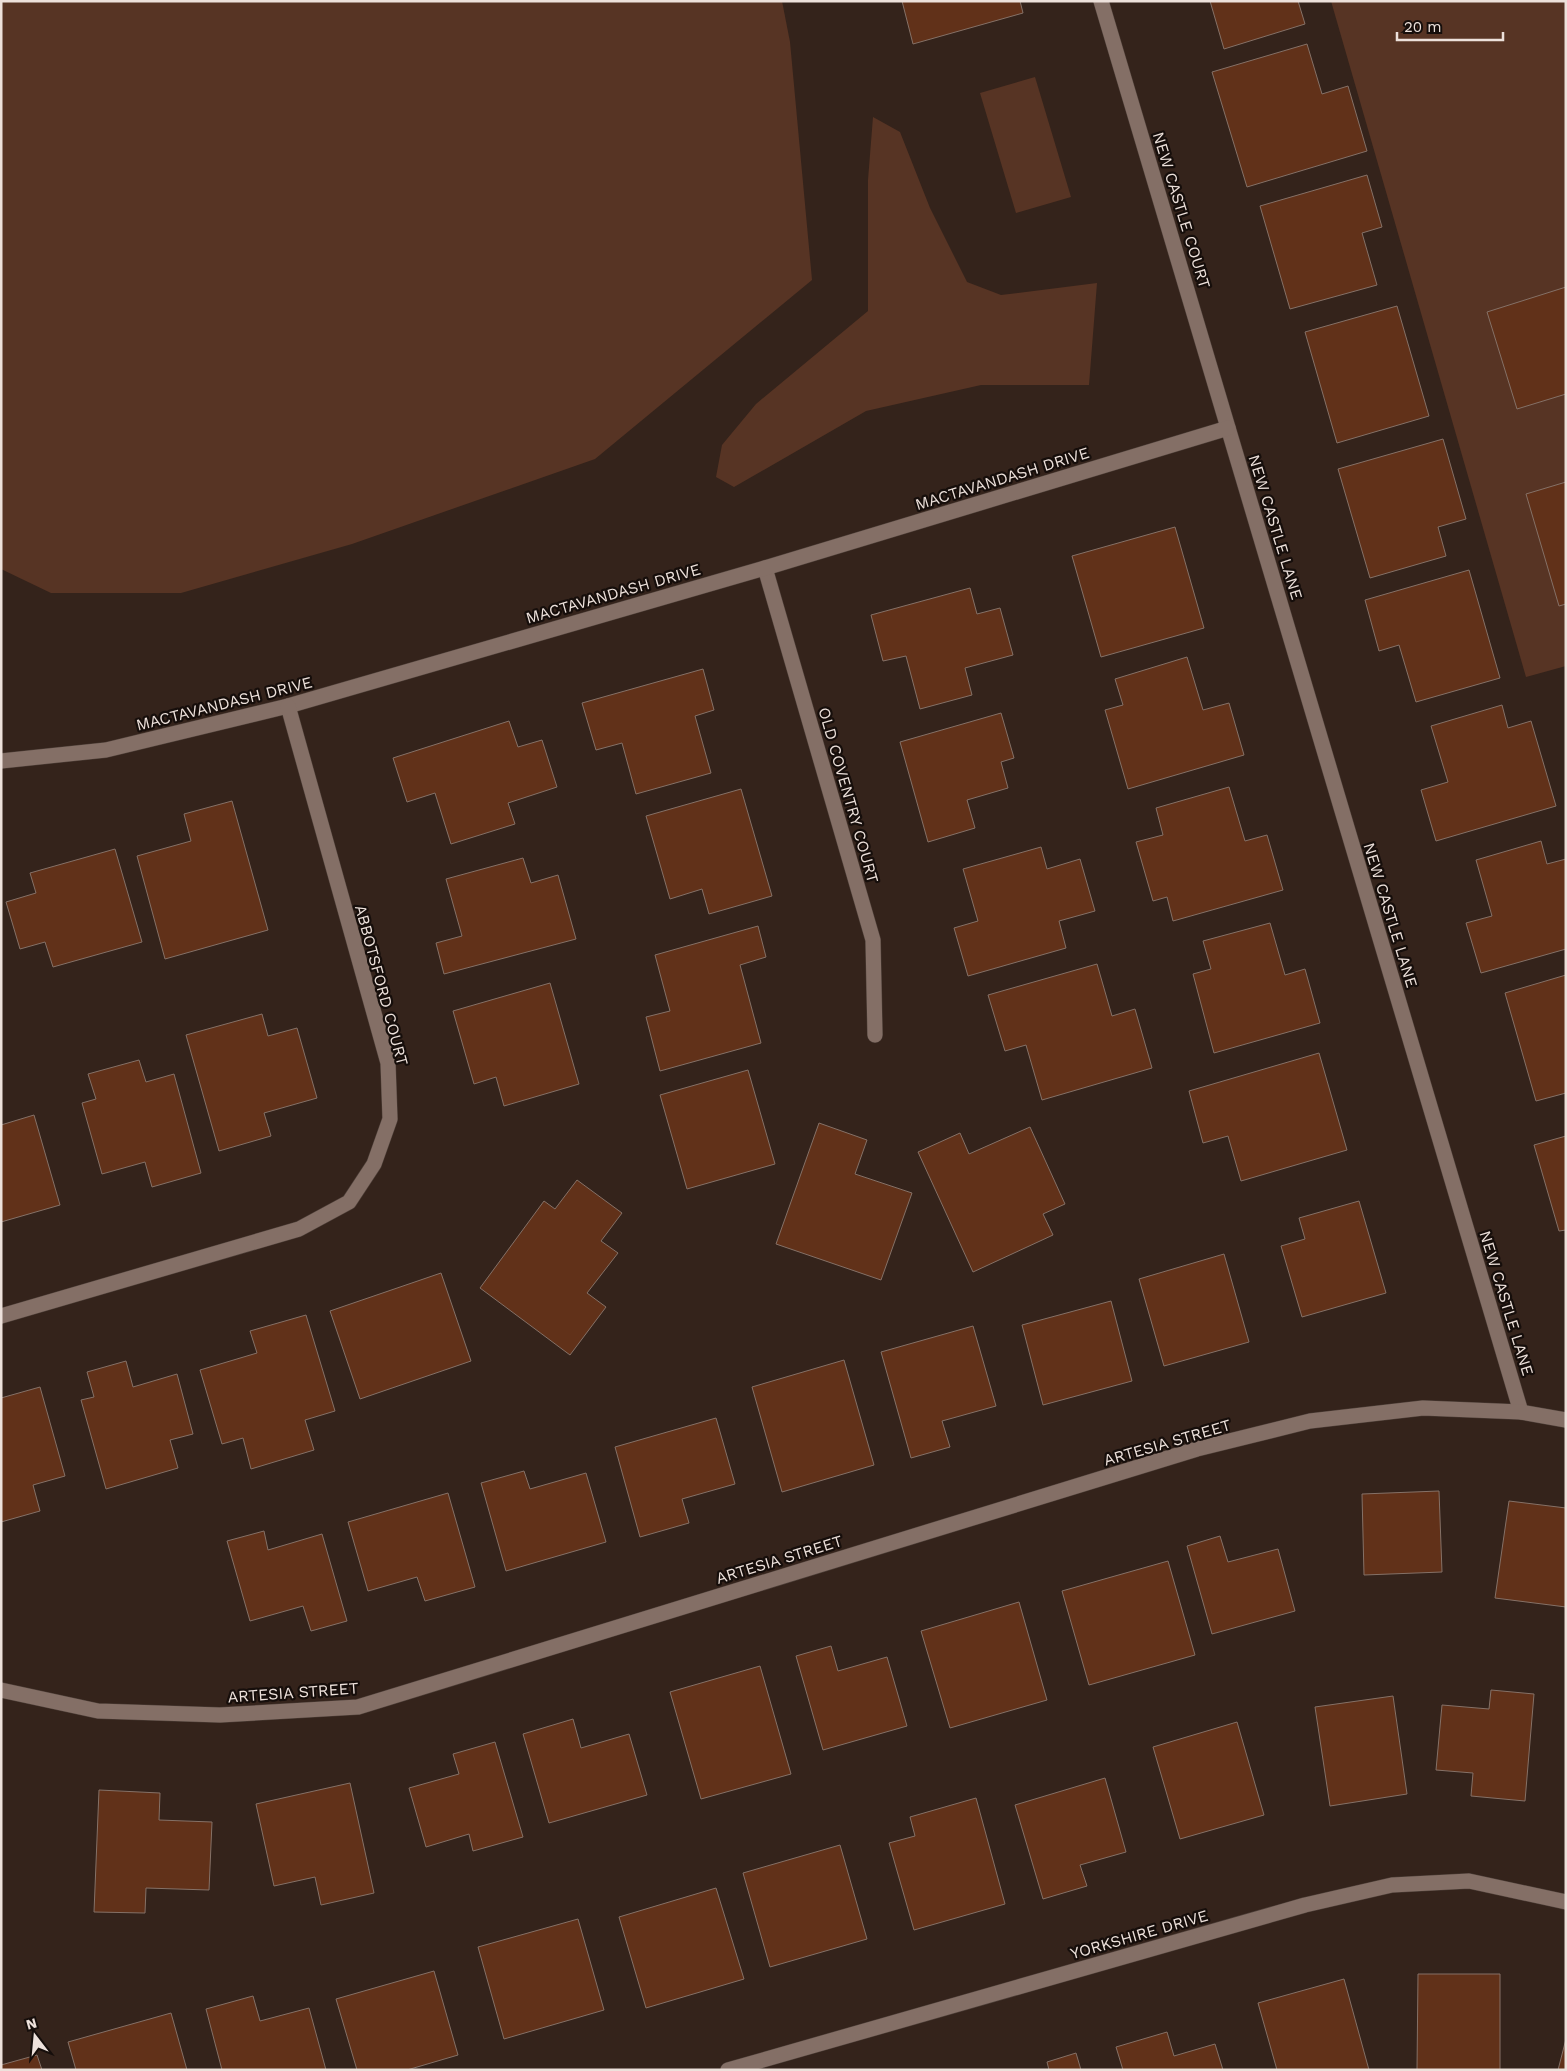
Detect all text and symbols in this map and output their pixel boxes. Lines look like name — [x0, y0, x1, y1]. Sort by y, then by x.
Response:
scale bar — [1397, 10, 1503, 42]
text: 20 m — [1404, 18, 1442, 36]
street label: NEW CASTLE COURT — [1149, 130, 1214, 291]
street label: MACTAVANDASH DRIVE — [913, 443, 1091, 514]
street label: NEW CASTLE LANE — [1244, 452, 1307, 602]
street label: MACTAVANDASH DRIVE — [524, 559, 703, 628]
street label: MACTAVANDASH DRIVE — [134, 672, 314, 735]
street label: OLD COVENTRY COURT — [814, 705, 883, 885]
street label: NEW CASTLE LANE — [1359, 840, 1422, 990]
street label: ABBOTSFORD COURT — [351, 903, 412, 1068]
street label: NEW CASTLE LANE — [1475, 1228, 1538, 1378]
street label: ARTESIA STREET — [1101, 1415, 1233, 1470]
street label: ARTESIA STREET — [714, 1531, 845, 1588]
street label: ARTESIA STREET — [227, 1678, 360, 1707]
street label: YORKSHIRE DRIVE — [1068, 1906, 1210, 1963]
north arrow — [10, 2011, 60, 2061]
text: N — [24, 2014, 39, 2033]

